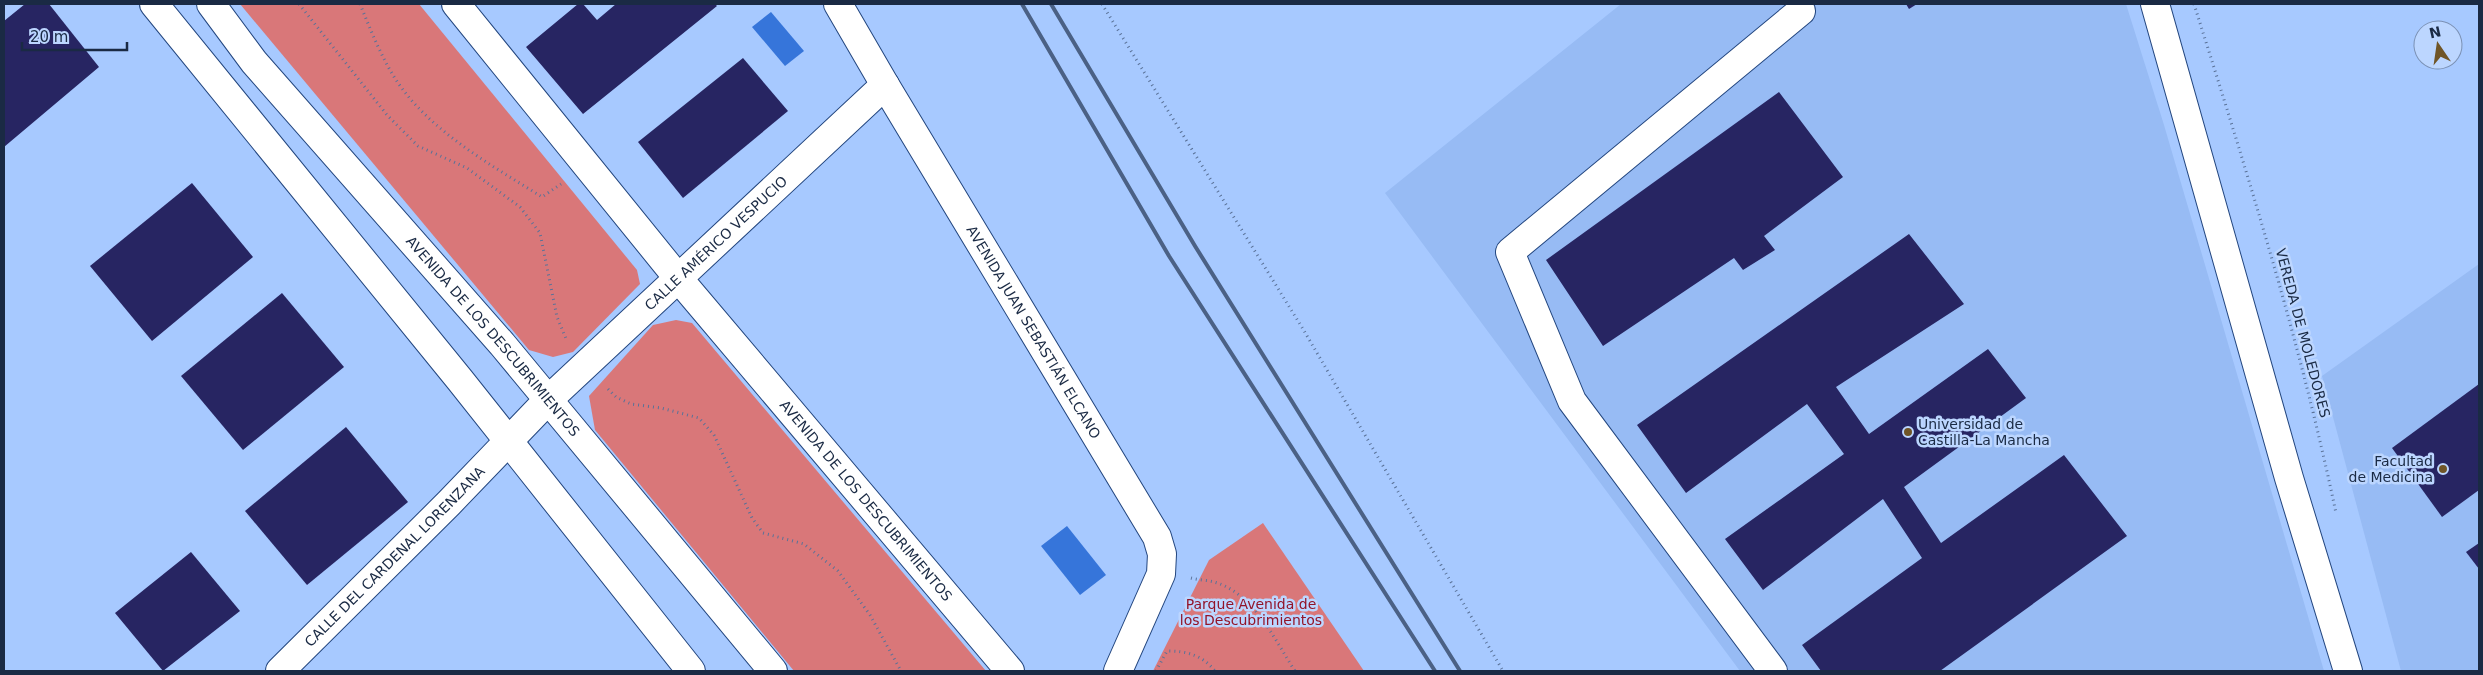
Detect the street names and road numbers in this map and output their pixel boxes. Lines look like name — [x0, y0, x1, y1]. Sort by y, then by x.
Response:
street label: CALLE AMÉRICO VESPUCIO — [641, 173, 790, 313]
street label: AVENIDA JUAN SEBASTIÁN ELCANO — [963, 223, 1104, 442]
street label: AVENIDA DE LOS DESCUBRIMIENTOS — [403, 233, 583, 440]
street label: VEREDA DE MOLEDORES — [2273, 247, 2333, 420]
street label: AVENIDA DE LOS DESCUBRIMIENTOS — [777, 397, 956, 604]
street label: CALLE DEL CARDENAL LORENZANA — [301, 463, 488, 650]

